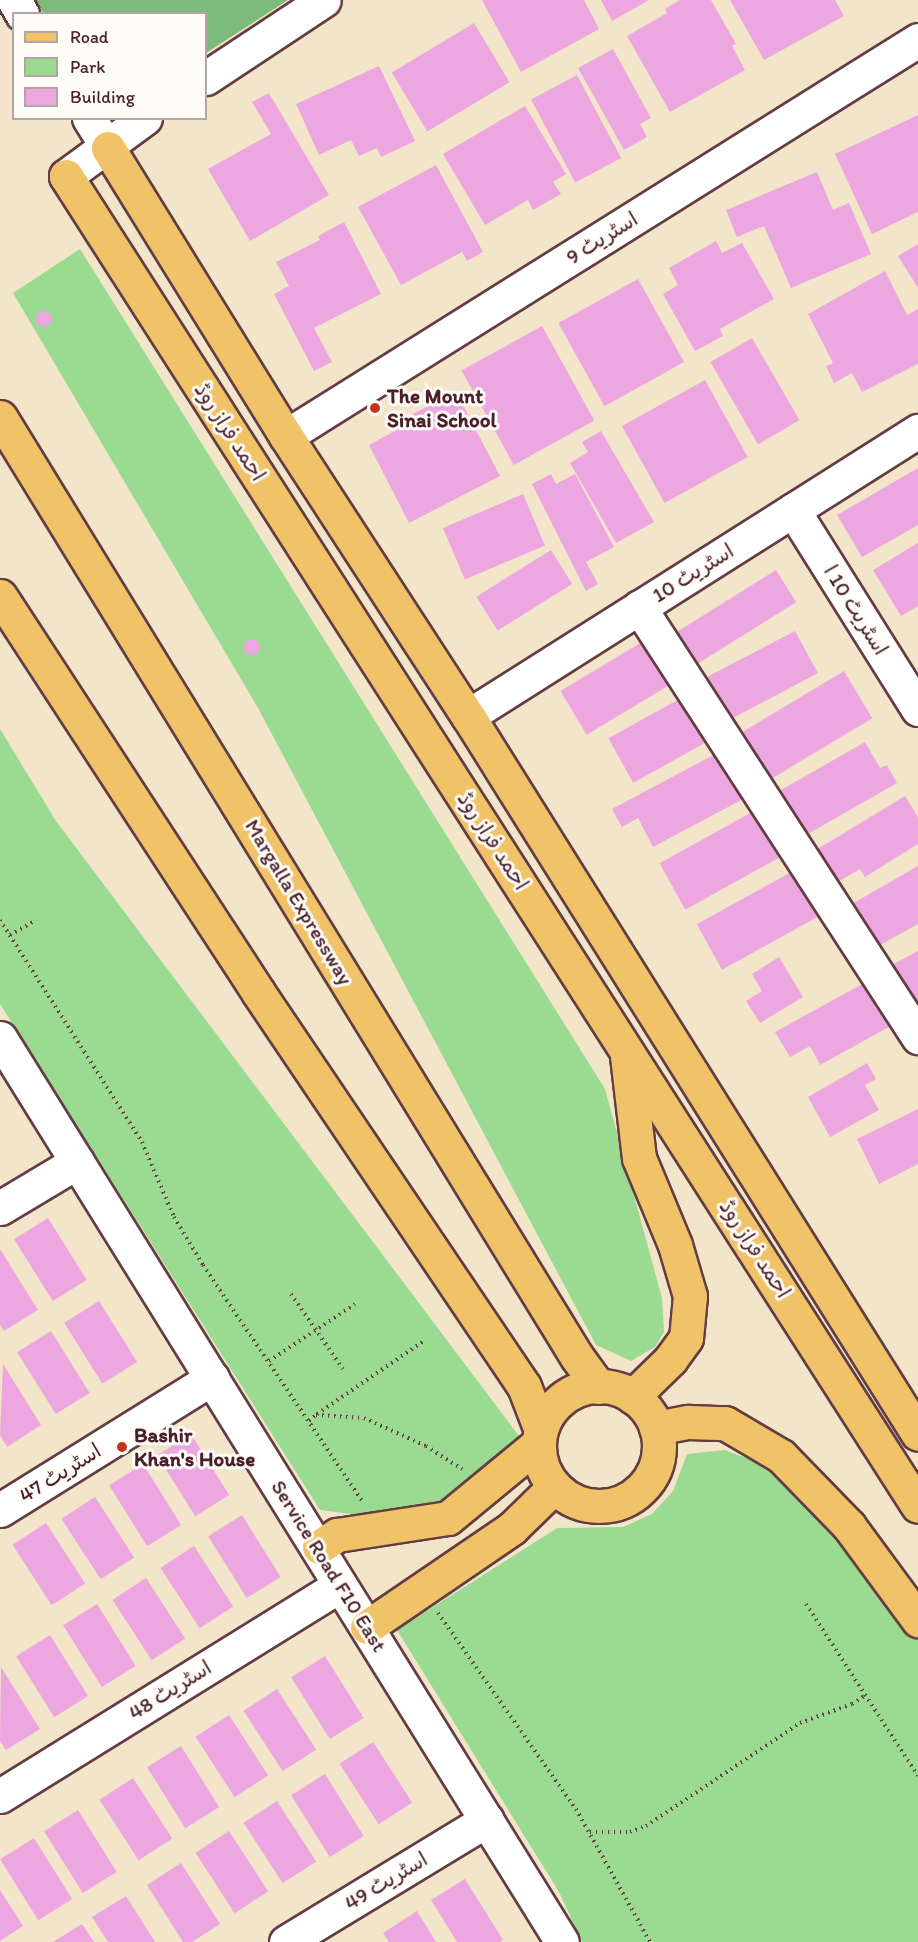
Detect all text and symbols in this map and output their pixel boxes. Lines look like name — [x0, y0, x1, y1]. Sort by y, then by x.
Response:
legend — [12, 12, 207, 120]
text: Road — [70, 26, 109, 48]
text: Park — [70, 56, 105, 78]
text: Building — [70, 86, 135, 108]
street label: اسٹریٹ 9 — [561, 206, 643, 270]
street label: احمد فراز روڈ — [189, 378, 271, 486]
place label: The Mount Sinai School — [387, 383, 496, 433]
marker: The Mount Sinai School — [368, 401, 382, 415]
street label: اسٹریٹ 10 — [648, 538, 738, 608]
street label: اسٹریٹ 10 ا — [818, 560, 894, 660]
street label: احمد فراز روڈ — [452, 787, 534, 895]
street label: Margalla Expressway — [240, 815, 358, 989]
street label: احمد فراز روڈ — [714, 1195, 796, 1303]
place label: Bashir Khan's House — [134, 1422, 255, 1472]
street label: اسٹریٹ 47 — [14, 1438, 106, 1508]
marker: Bashir Khan's House — [115, 1440, 129, 1454]
street label: Service Road F10 East — [266, 1475, 392, 1657]
street label: اسٹریٹ 48 — [124, 1655, 216, 1725]
street label: اسٹریٹ 49 — [340, 1846, 432, 1916]

